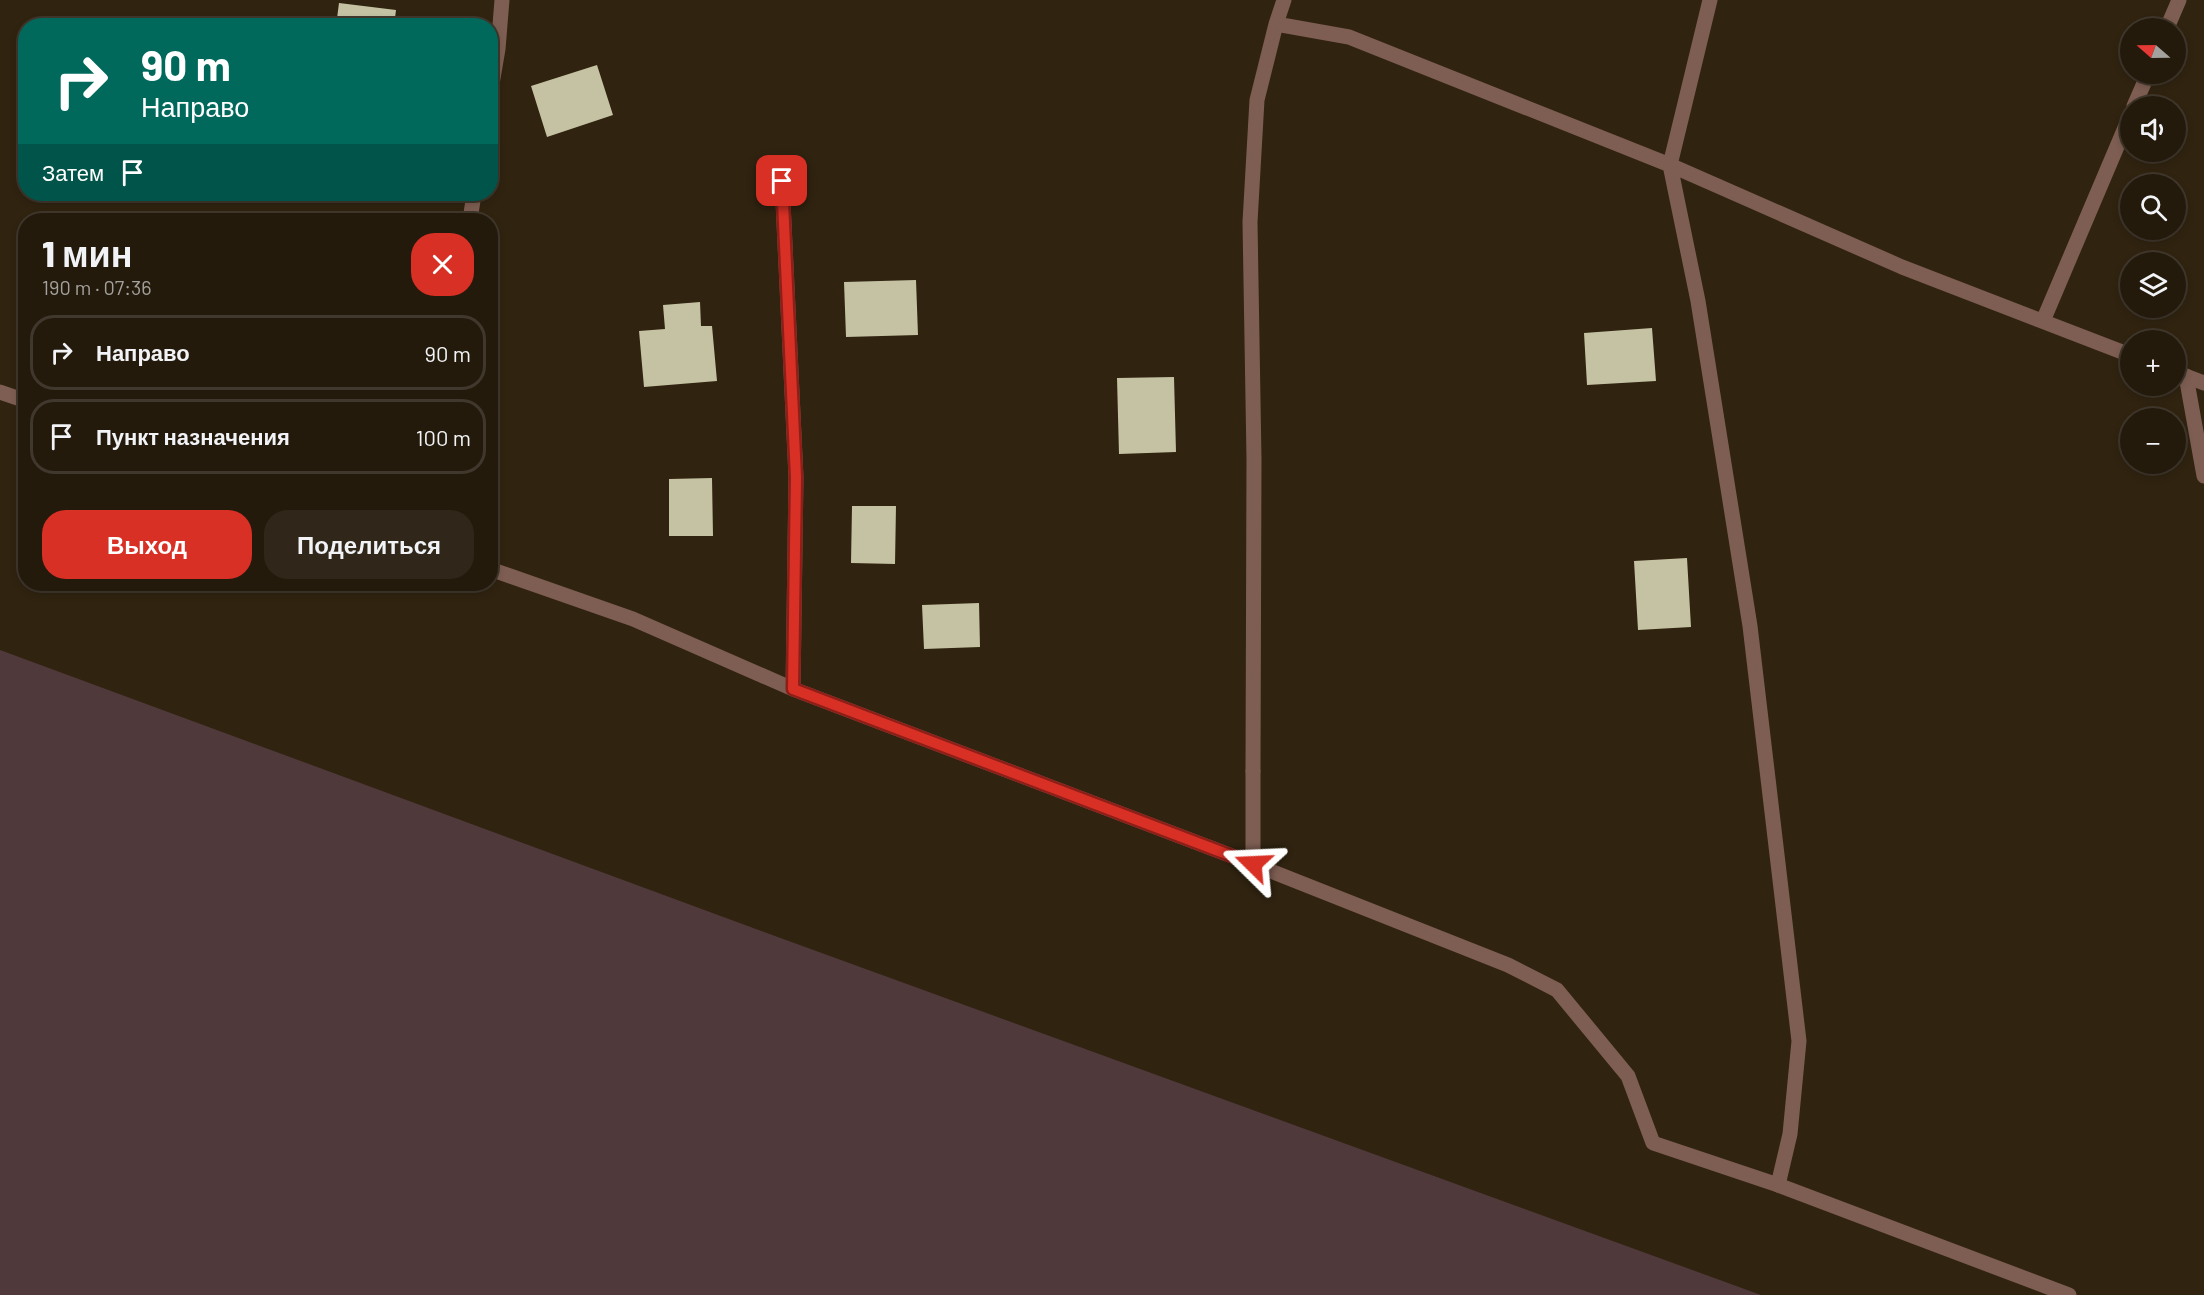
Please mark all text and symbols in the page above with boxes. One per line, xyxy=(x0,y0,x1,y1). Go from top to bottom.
north arrow xyxy=(2120,18,2186,84)
map controls xyxy=(2120,18,2186,474)
text: 90 m xyxy=(141,39,231,89)
icon: right xyxy=(42,42,120,120)
text: Направо xyxy=(141,90,249,122)
button: sound xyxy=(2120,96,2186,162)
pin xyxy=(756,155,807,206)
icon: arrive xyxy=(116,156,149,189)
text: Затем xyxy=(42,159,104,185)
icon: arrive xyxy=(765,164,798,197)
button: search xyxy=(2120,174,2186,240)
text: 1 мин xyxy=(42,231,133,274)
button: close xyxy=(411,233,474,296)
button: layers xyxy=(2120,252,2186,318)
text: 190 m · 07:36 xyxy=(42,275,152,299)
button: + xyxy=(2120,330,2186,396)
icon: right xyxy=(45,336,78,369)
text: Направо xyxy=(96,339,190,365)
text: 90 m xyxy=(425,340,471,366)
button: − xyxy=(2120,408,2186,474)
icon: arrive xyxy=(45,420,78,453)
text: Пункт назначения xyxy=(96,423,290,449)
text: 100 m xyxy=(416,424,471,450)
button: Выход xyxy=(42,510,252,579)
button: Поделиться xyxy=(264,510,474,579)
position arrow xyxy=(1221,832,1285,896)

